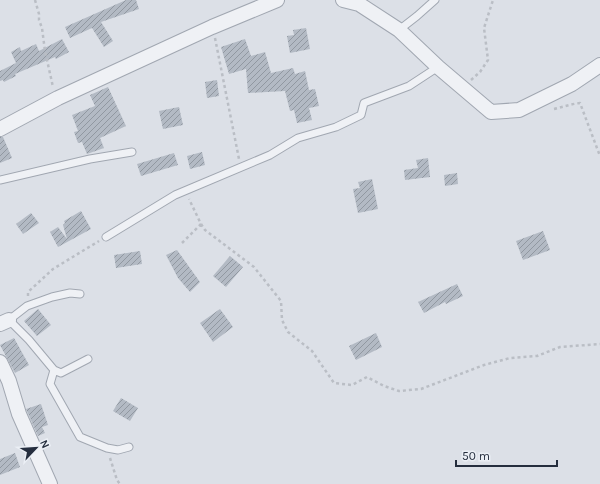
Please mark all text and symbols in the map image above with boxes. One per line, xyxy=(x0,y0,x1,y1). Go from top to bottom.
north arrow xyxy=(16,428,56,468)
text: N xyxy=(37,438,52,450)
scale bar xyxy=(456,442,557,468)
text: 50 m xyxy=(462,449,490,463)

